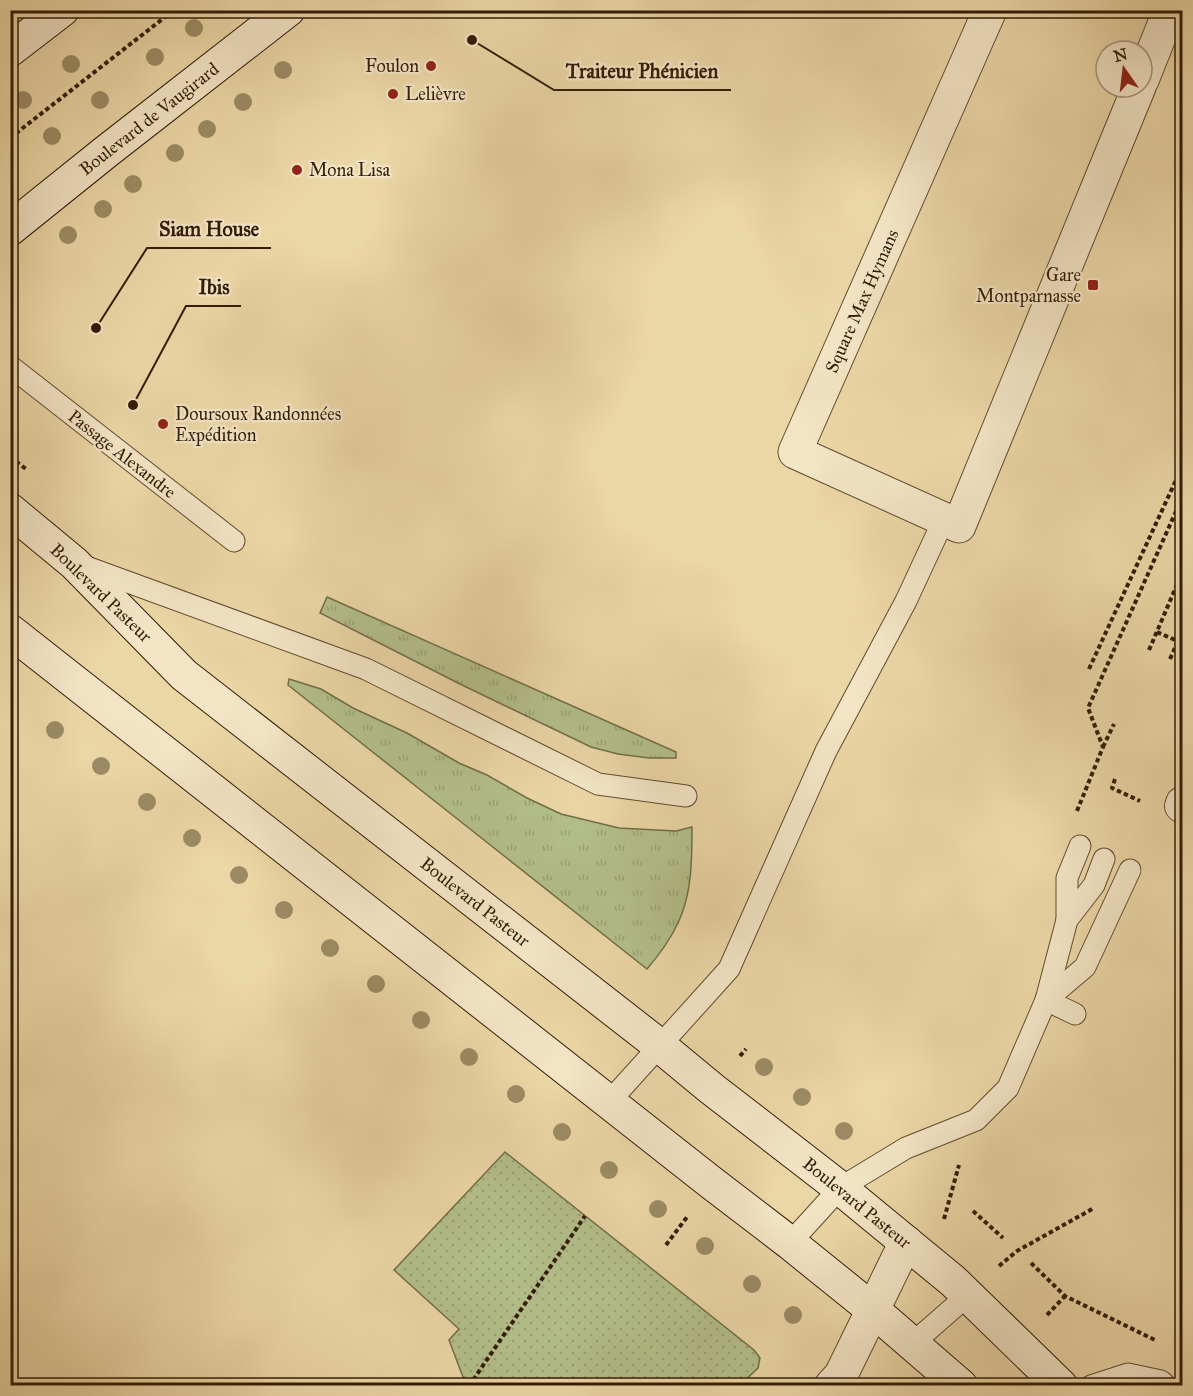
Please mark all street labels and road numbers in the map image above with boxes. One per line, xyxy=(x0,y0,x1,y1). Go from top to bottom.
street label: Boulevard de Vaugirard xyxy=(75,58,224,181)
street label: Square Max Hymans xyxy=(820,226,904,377)
street label: Passage Alexandre xyxy=(63,405,180,504)
street label: Boulevard Pasteur xyxy=(46,539,157,647)
street label: Boulevard Pasteur xyxy=(416,852,534,952)
street label: Boulevard Pasteur xyxy=(798,1153,916,1254)

